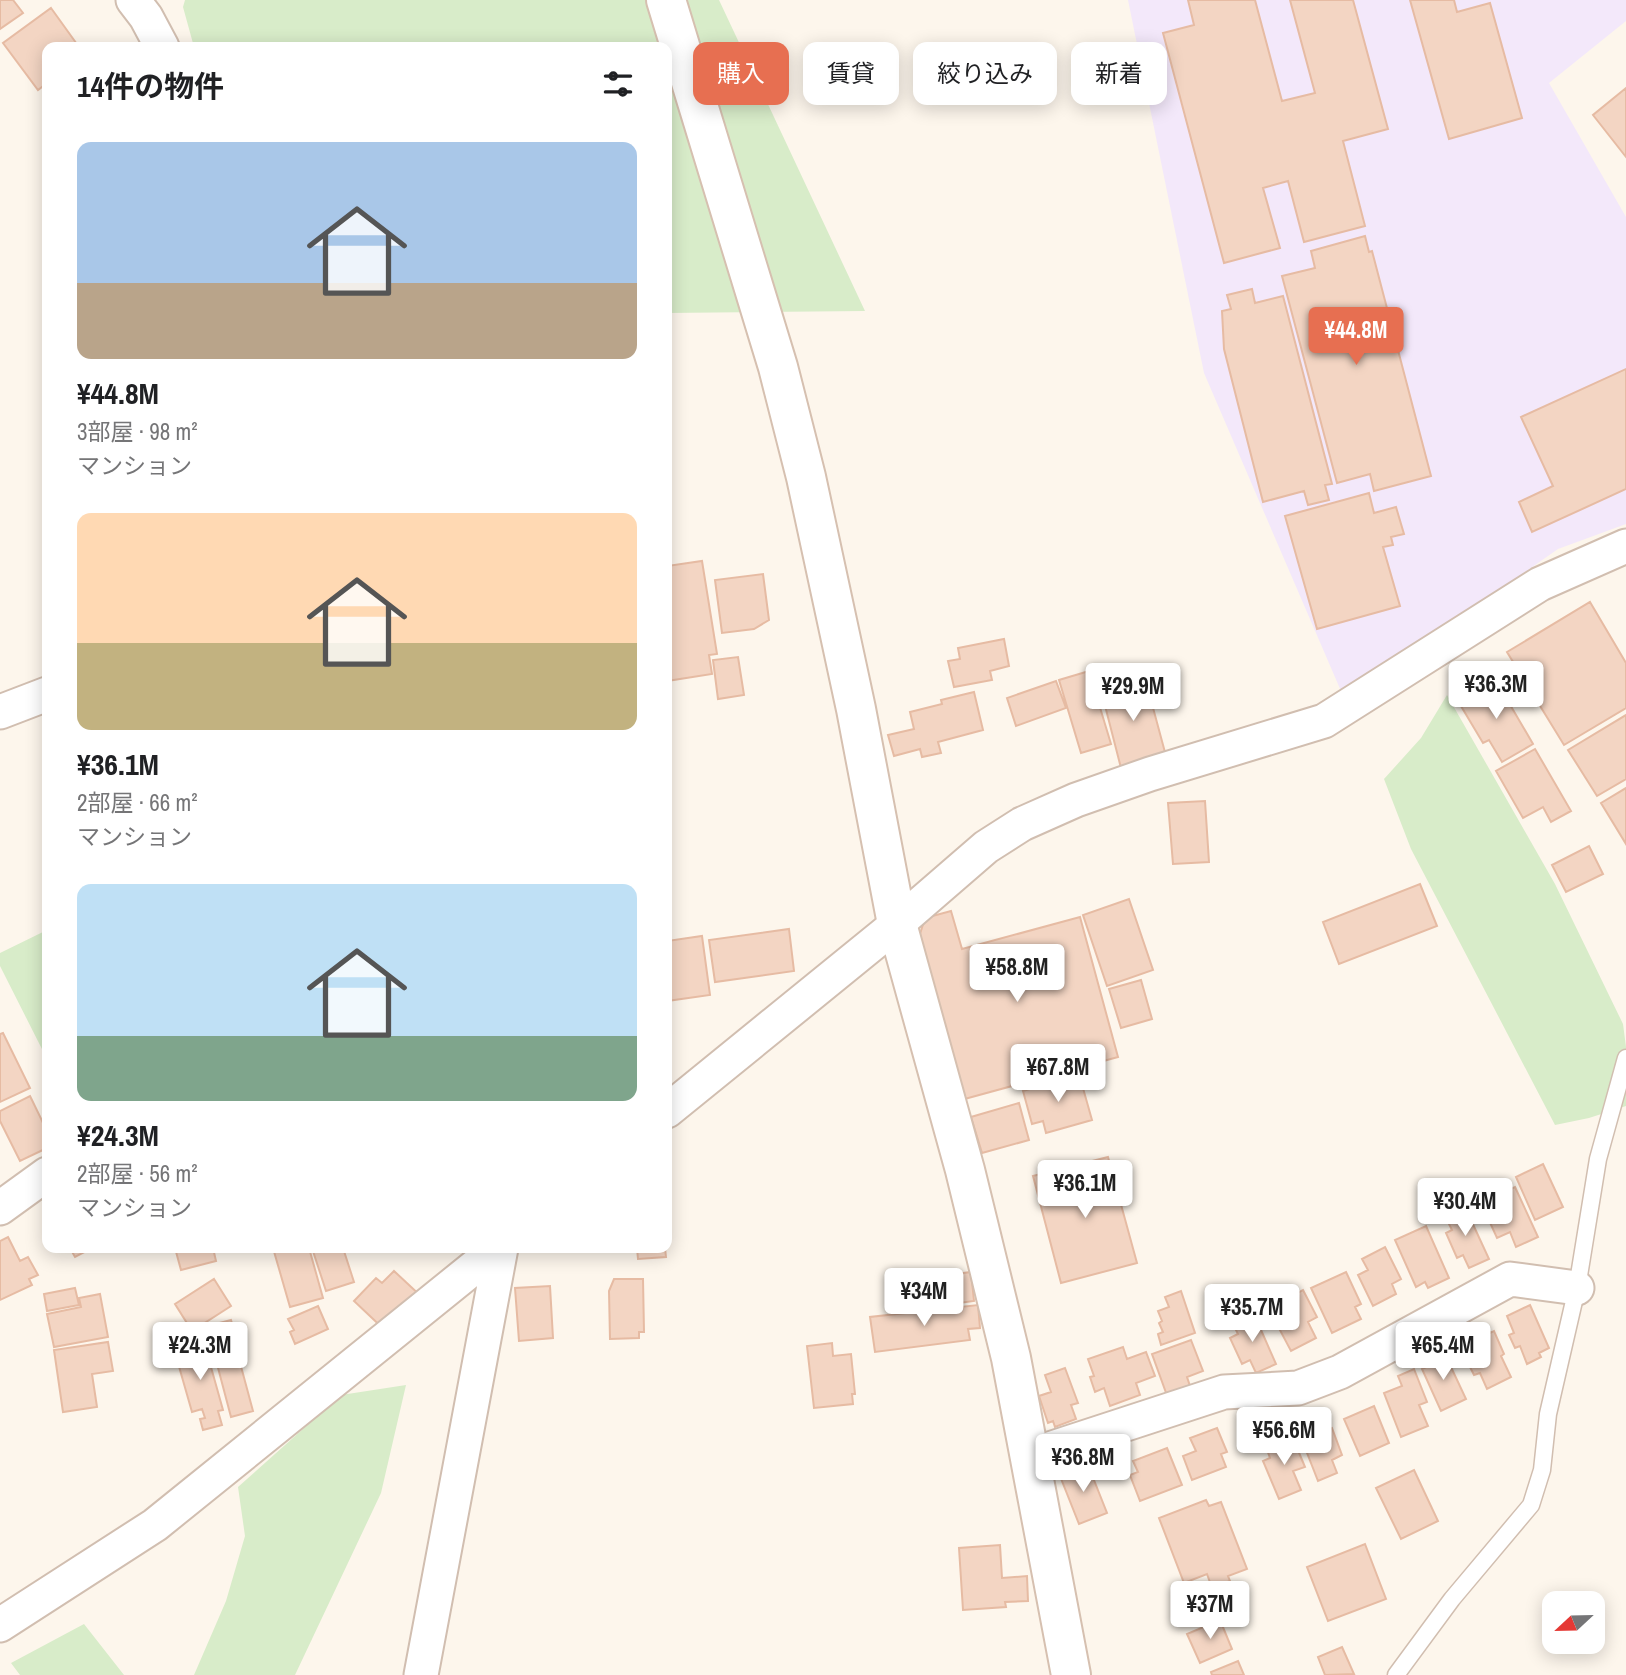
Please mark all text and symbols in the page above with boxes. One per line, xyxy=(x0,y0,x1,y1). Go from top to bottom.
chip: 購入 xyxy=(693,42,789,105)
chip: 賃貸 xyxy=(803,42,899,105)
chip: 絞り込み xyxy=(913,42,1057,105)
chip: 新着 xyxy=(1071,42,1167,105)
icon: filters xyxy=(599,65,637,103)
text: 14件の物件 xyxy=(77,66,224,106)
icon: home xyxy=(294,188,420,314)
pin: ¥44.8M xyxy=(1299,308,1413,367)
text: ¥44.8M xyxy=(1325,314,1387,345)
text: ¥44.8M xyxy=(77,373,159,413)
text: 3部屋 · 98 m² xyxy=(77,416,197,447)
text: マンション xyxy=(77,450,192,481)
icon: home xyxy=(294,559,420,685)
pin: ¥36.3M xyxy=(1439,662,1553,721)
pin: ¥29.9M xyxy=(1076,664,1190,723)
text: ¥36.3M xyxy=(1465,668,1527,699)
text: ¥29.9M xyxy=(1102,670,1164,701)
text: ¥36.1M xyxy=(77,744,159,784)
text: 2部屋 · 66 m² xyxy=(77,787,197,818)
text: マンション xyxy=(77,821,192,852)
icon: home xyxy=(294,930,420,1056)
pin: ¥58.8M xyxy=(960,944,1074,1004)
text: ¥58.8M xyxy=(986,951,1048,982)
pin: ¥67.8M xyxy=(1001,1044,1115,1104)
text: ¥67.8M xyxy=(1027,1051,1089,1082)
text: ¥24.3M xyxy=(77,1115,159,1155)
text: 2部屋 · 56 m² xyxy=(77,1158,197,1189)
pin: ¥36.1M xyxy=(1028,1160,1142,1220)
text: ¥36.1M xyxy=(1054,1167,1116,1198)
pin: ¥30.4M xyxy=(1408,1178,1522,1238)
text: ¥30.4M xyxy=(1434,1185,1496,1216)
text: マンション xyxy=(77,1192,192,1223)
pin: ¥34M xyxy=(883,1268,965,1328)
text: ¥34M xyxy=(900,1275,948,1306)
pin: ¥35.7M xyxy=(1195,1284,1309,1344)
text: ¥35.7M xyxy=(1221,1291,1283,1322)
pin: ¥24.3M xyxy=(143,1322,257,1382)
pin: ¥65.4M xyxy=(1386,1322,1500,1382)
text: ¥24.3M xyxy=(169,1329,231,1360)
text: ¥65.4M xyxy=(1412,1329,1474,1360)
pin: ¥56.6M xyxy=(1227,1408,1341,1467)
text: ¥56.6M xyxy=(1253,1414,1315,1445)
pin: ¥36.8M xyxy=(1026,1434,1140,1494)
text: ¥36.8M xyxy=(1052,1441,1114,1472)
pin: ¥37M xyxy=(1169,1582,1251,1641)
text: ¥37M xyxy=(1186,1588,1234,1619)
north arrow xyxy=(1542,1591,1605,1654)
map controls xyxy=(1542,1591,1605,1654)

